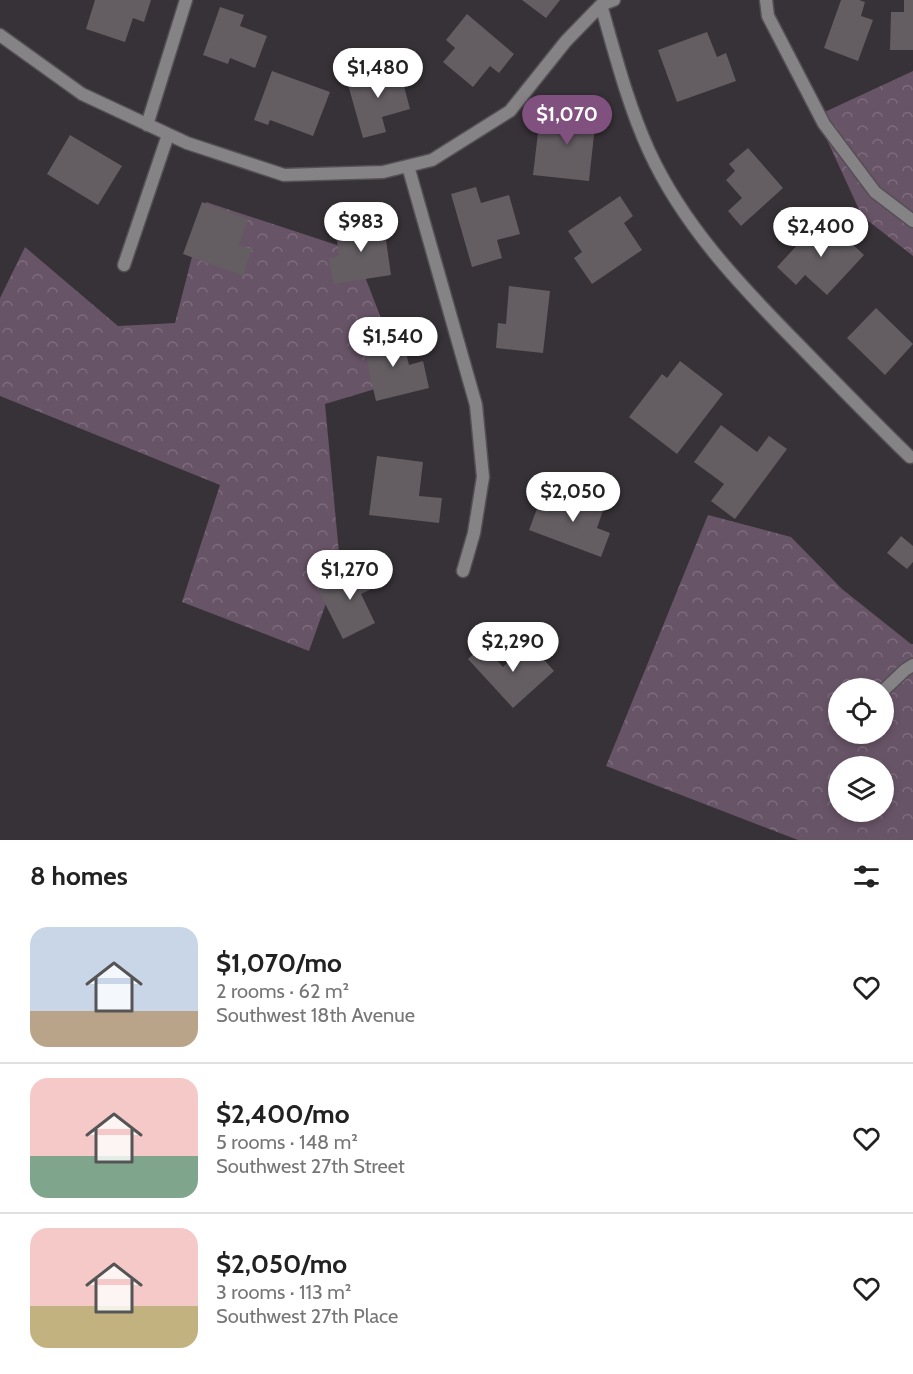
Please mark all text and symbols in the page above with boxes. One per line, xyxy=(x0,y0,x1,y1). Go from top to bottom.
pin: $1,480 xyxy=(329,48,427,99)
text: $1,480 xyxy=(347,55,409,79)
pin: $1,070 xyxy=(518,95,616,146)
text: $1,070 xyxy=(536,102,598,126)
pin: $983 xyxy=(325,202,397,253)
pin: $2,400 xyxy=(772,207,870,258)
text: $983 xyxy=(338,209,384,233)
text: $2,400 xyxy=(787,214,855,238)
pin: $1,540 xyxy=(344,317,442,368)
text: $1,540 xyxy=(363,324,423,348)
pin: $2,050 xyxy=(524,472,622,523)
text: $2,050 xyxy=(540,479,606,503)
pin: $1,270 xyxy=(301,550,399,601)
text: $1,270 xyxy=(321,557,379,581)
pin: $2,290 xyxy=(464,622,562,673)
text: $2,290 xyxy=(482,629,544,653)
map controls xyxy=(828,678,894,822)
button: locate xyxy=(828,678,894,744)
button: layers xyxy=(828,756,894,822)
text: 8 homes xyxy=(30,860,128,892)
icon: filters xyxy=(850,860,883,893)
text: $1,070/mo xyxy=(216,947,342,979)
icon: home xyxy=(78,951,150,1023)
icon: heart xyxy=(850,971,883,1004)
text: 2 rooms · 62 m² xyxy=(216,979,349,1003)
text: Southwest 18th Avenue xyxy=(216,1003,415,1027)
text: $2,400/mo xyxy=(216,1098,349,1130)
icon: home xyxy=(78,1102,150,1174)
icon: heart xyxy=(850,1122,883,1155)
text: 5 rooms · 148 m² xyxy=(216,1130,358,1154)
text: Southwest 27th Street xyxy=(216,1154,405,1178)
text: $2,050/mo xyxy=(216,1248,347,1280)
icon: home xyxy=(78,1252,150,1324)
icon: heart xyxy=(850,1272,883,1305)
text: 3 rooms · 113 m² xyxy=(216,1280,352,1304)
text: Southwest 27th Place xyxy=(216,1304,398,1328)

